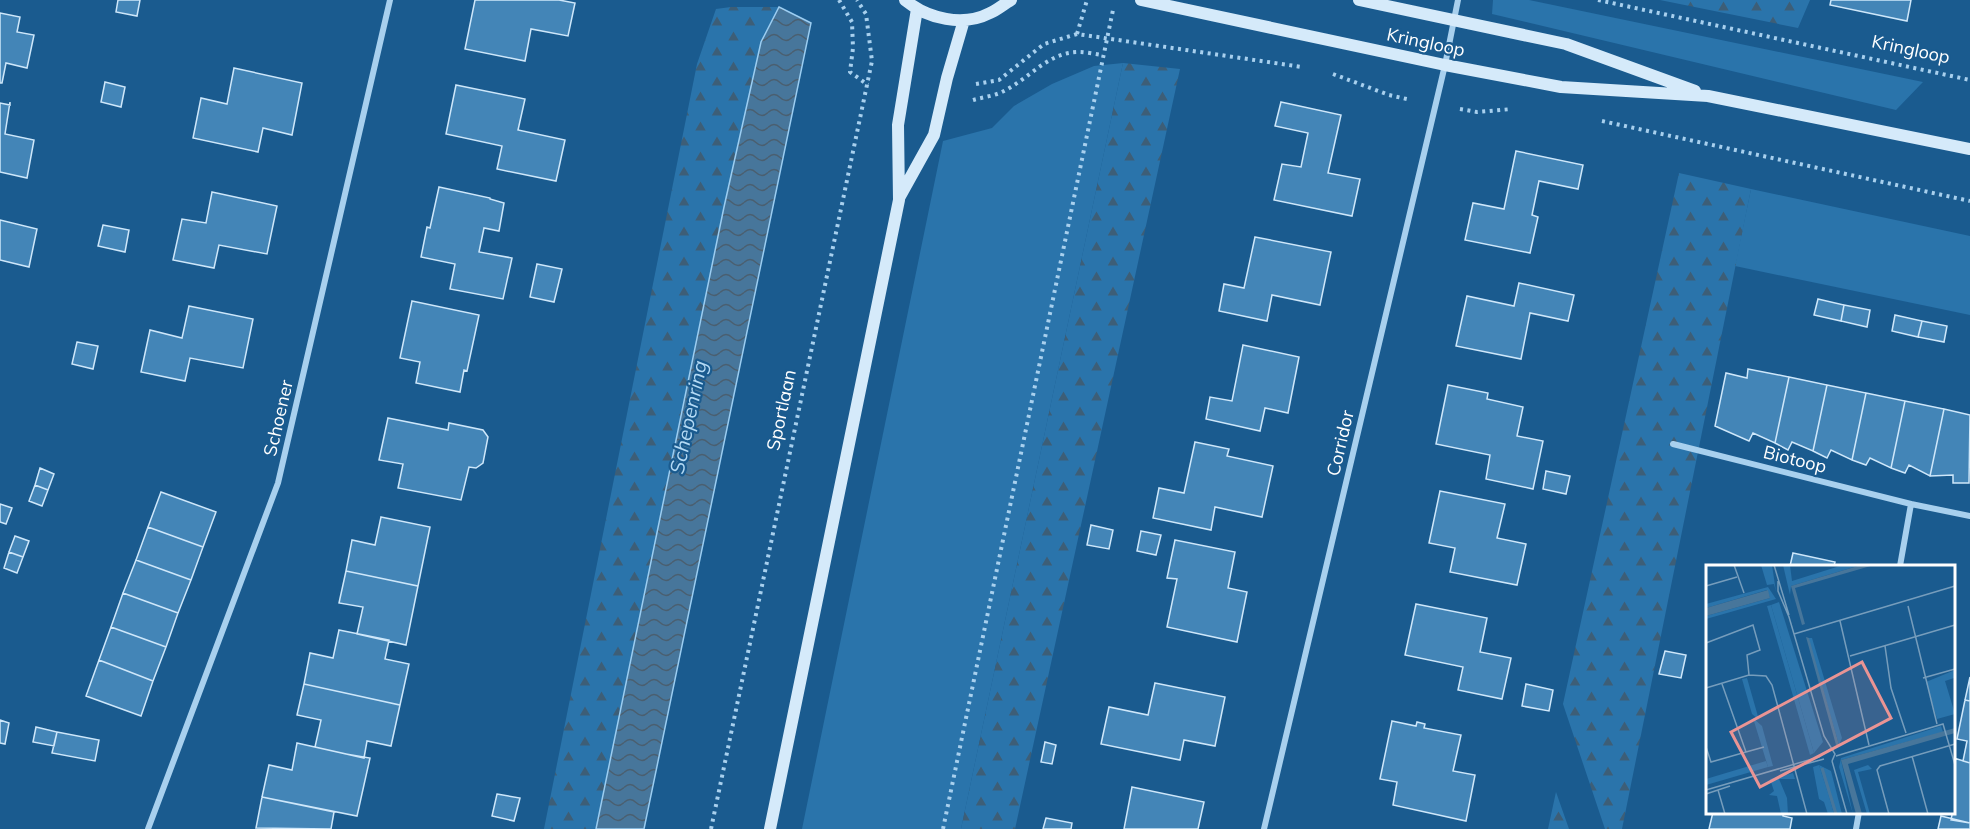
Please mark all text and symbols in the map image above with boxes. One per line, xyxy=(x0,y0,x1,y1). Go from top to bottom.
street label: Kringloop xyxy=(1385,23,1467,61)
street label: Kringloop xyxy=(1870,30,1952,68)
water label: Schepenring xyxy=(664,358,712,476)
street label: Sportlaan xyxy=(761,367,801,453)
street label: Schoener xyxy=(258,377,298,458)
street label: Corridor xyxy=(1321,407,1359,478)
street label: Biotoop xyxy=(1761,440,1829,478)
inset map xyxy=(1706,565,1955,814)

